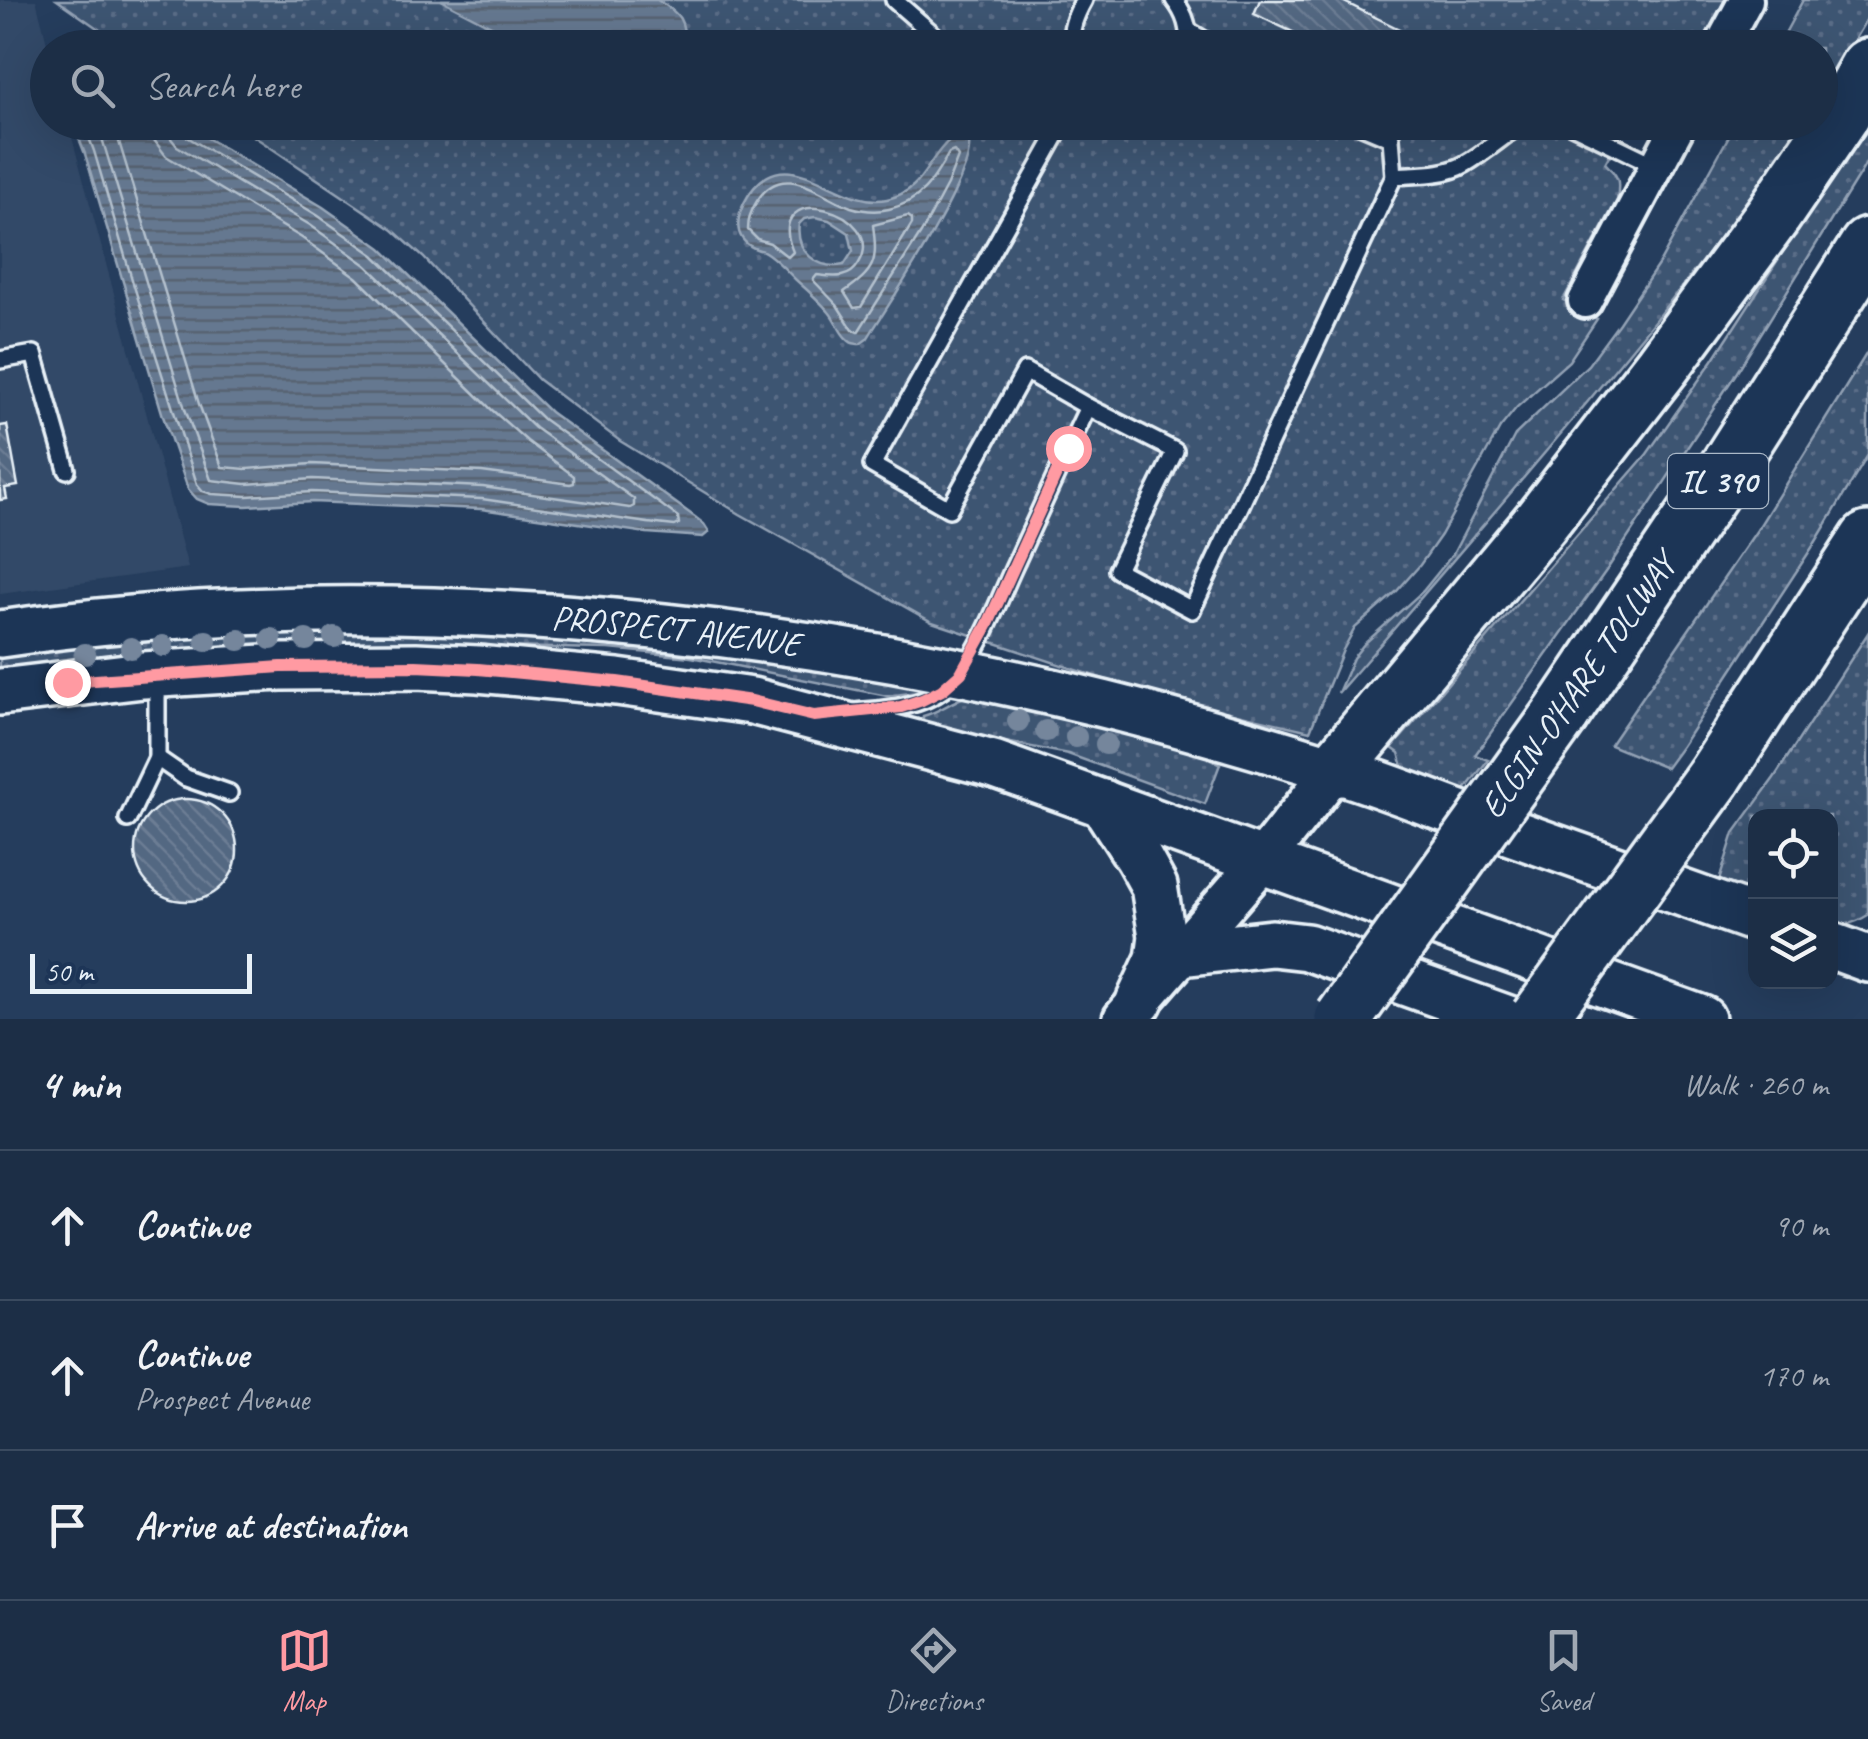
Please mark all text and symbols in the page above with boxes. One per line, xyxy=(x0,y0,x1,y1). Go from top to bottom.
search box xyxy=(30,30,1838,140)
icon: search xyxy=(65,58,120,113)
text: Search here xyxy=(145,62,300,109)
route start xyxy=(1046,426,1092,472)
road number: IL 390 xyxy=(1668,454,1768,508)
street label: ELGIN-O'HARE TOLLWAY xyxy=(1470,540,1690,827)
street label: PROSPECT AVENUE xyxy=(550,595,808,667)
route end xyxy=(45,660,91,706)
map controls xyxy=(1748,809,1838,989)
button: locate xyxy=(1748,809,1838,899)
button: layers xyxy=(1748,899,1838,989)
scale bar xyxy=(30,949,252,994)
text: 50 m xyxy=(45,954,93,989)
text: 4 min xyxy=(40,1058,120,1111)
text: Walk · 260 m xyxy=(1684,1064,1828,1105)
icon: ahead xyxy=(40,1198,95,1253)
text: Continue xyxy=(135,1202,249,1249)
text: 90 m xyxy=(1774,1205,1828,1246)
text: Continue xyxy=(135,1331,249,1378)
icon: ahead xyxy=(40,1348,95,1403)
text: 170 m xyxy=(1759,1355,1828,1396)
text: Prospect Avenue xyxy=(135,1378,309,1419)
icon: arrive xyxy=(40,1498,95,1553)
text: Arrive at destination xyxy=(135,1502,407,1549)
tab: Map xyxy=(277,1623,332,1718)
tab: Directions xyxy=(885,1623,983,1718)
tab: Saved xyxy=(1536,1623,1591,1718)

